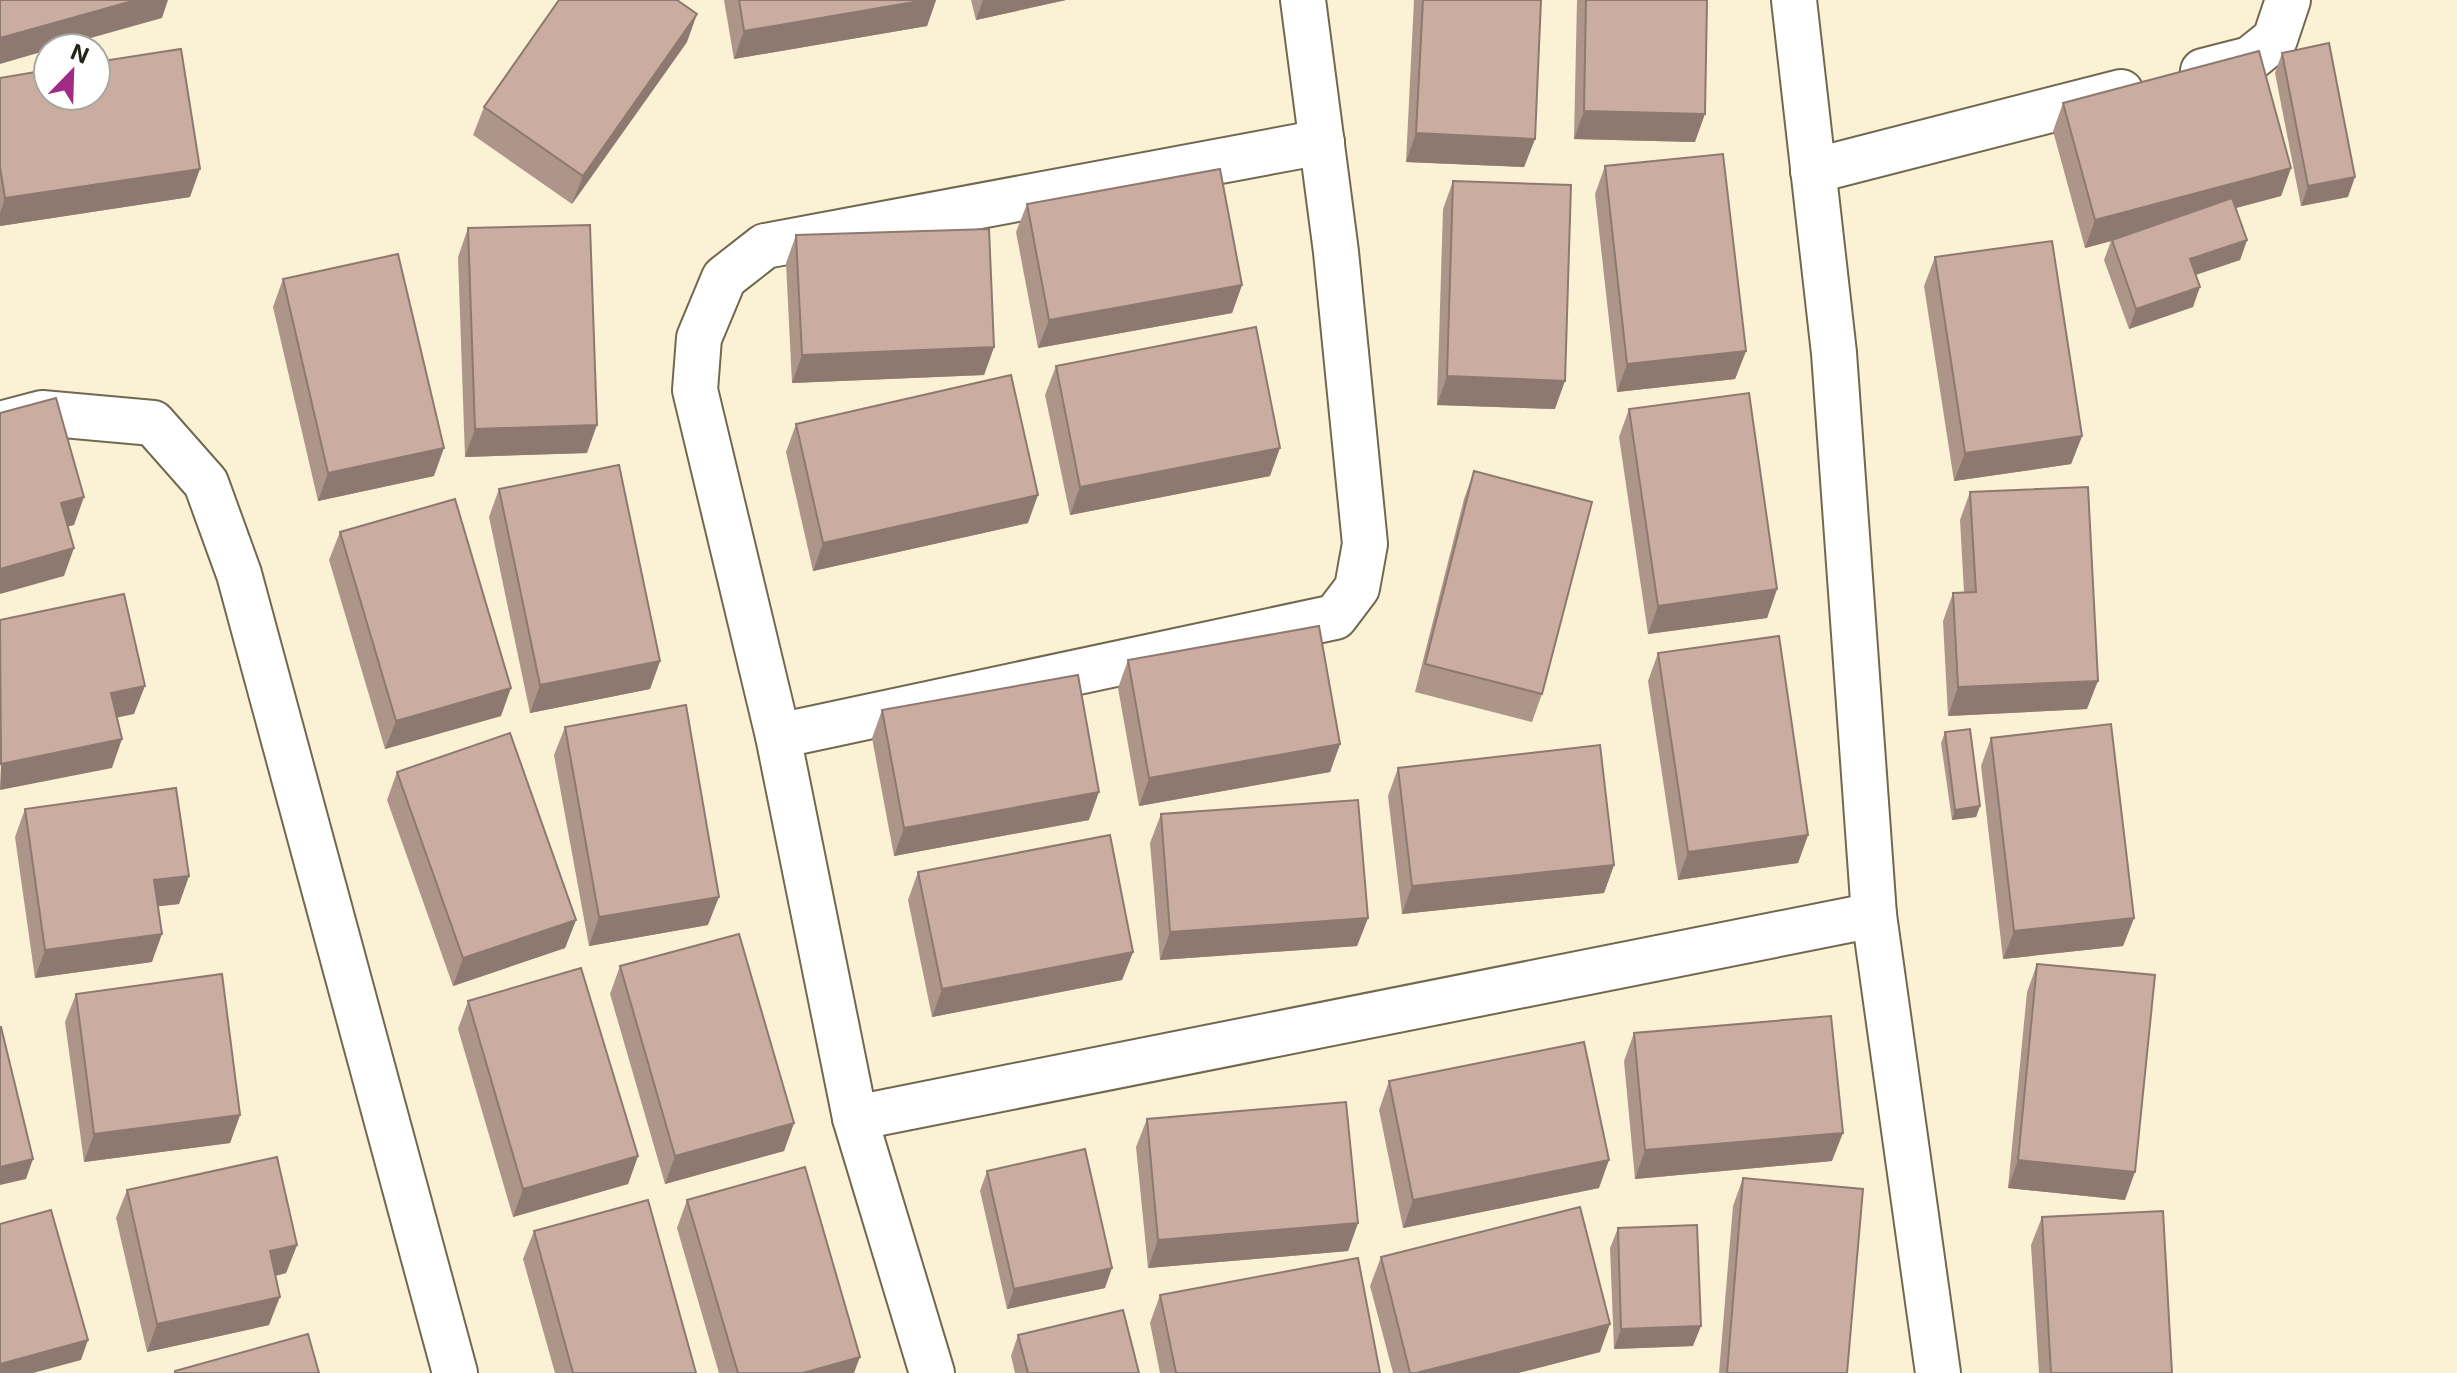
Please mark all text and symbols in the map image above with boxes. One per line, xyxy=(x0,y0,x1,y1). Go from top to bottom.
north arrow xyxy=(32,32,112,112)
text: N xyxy=(67,38,93,69)

